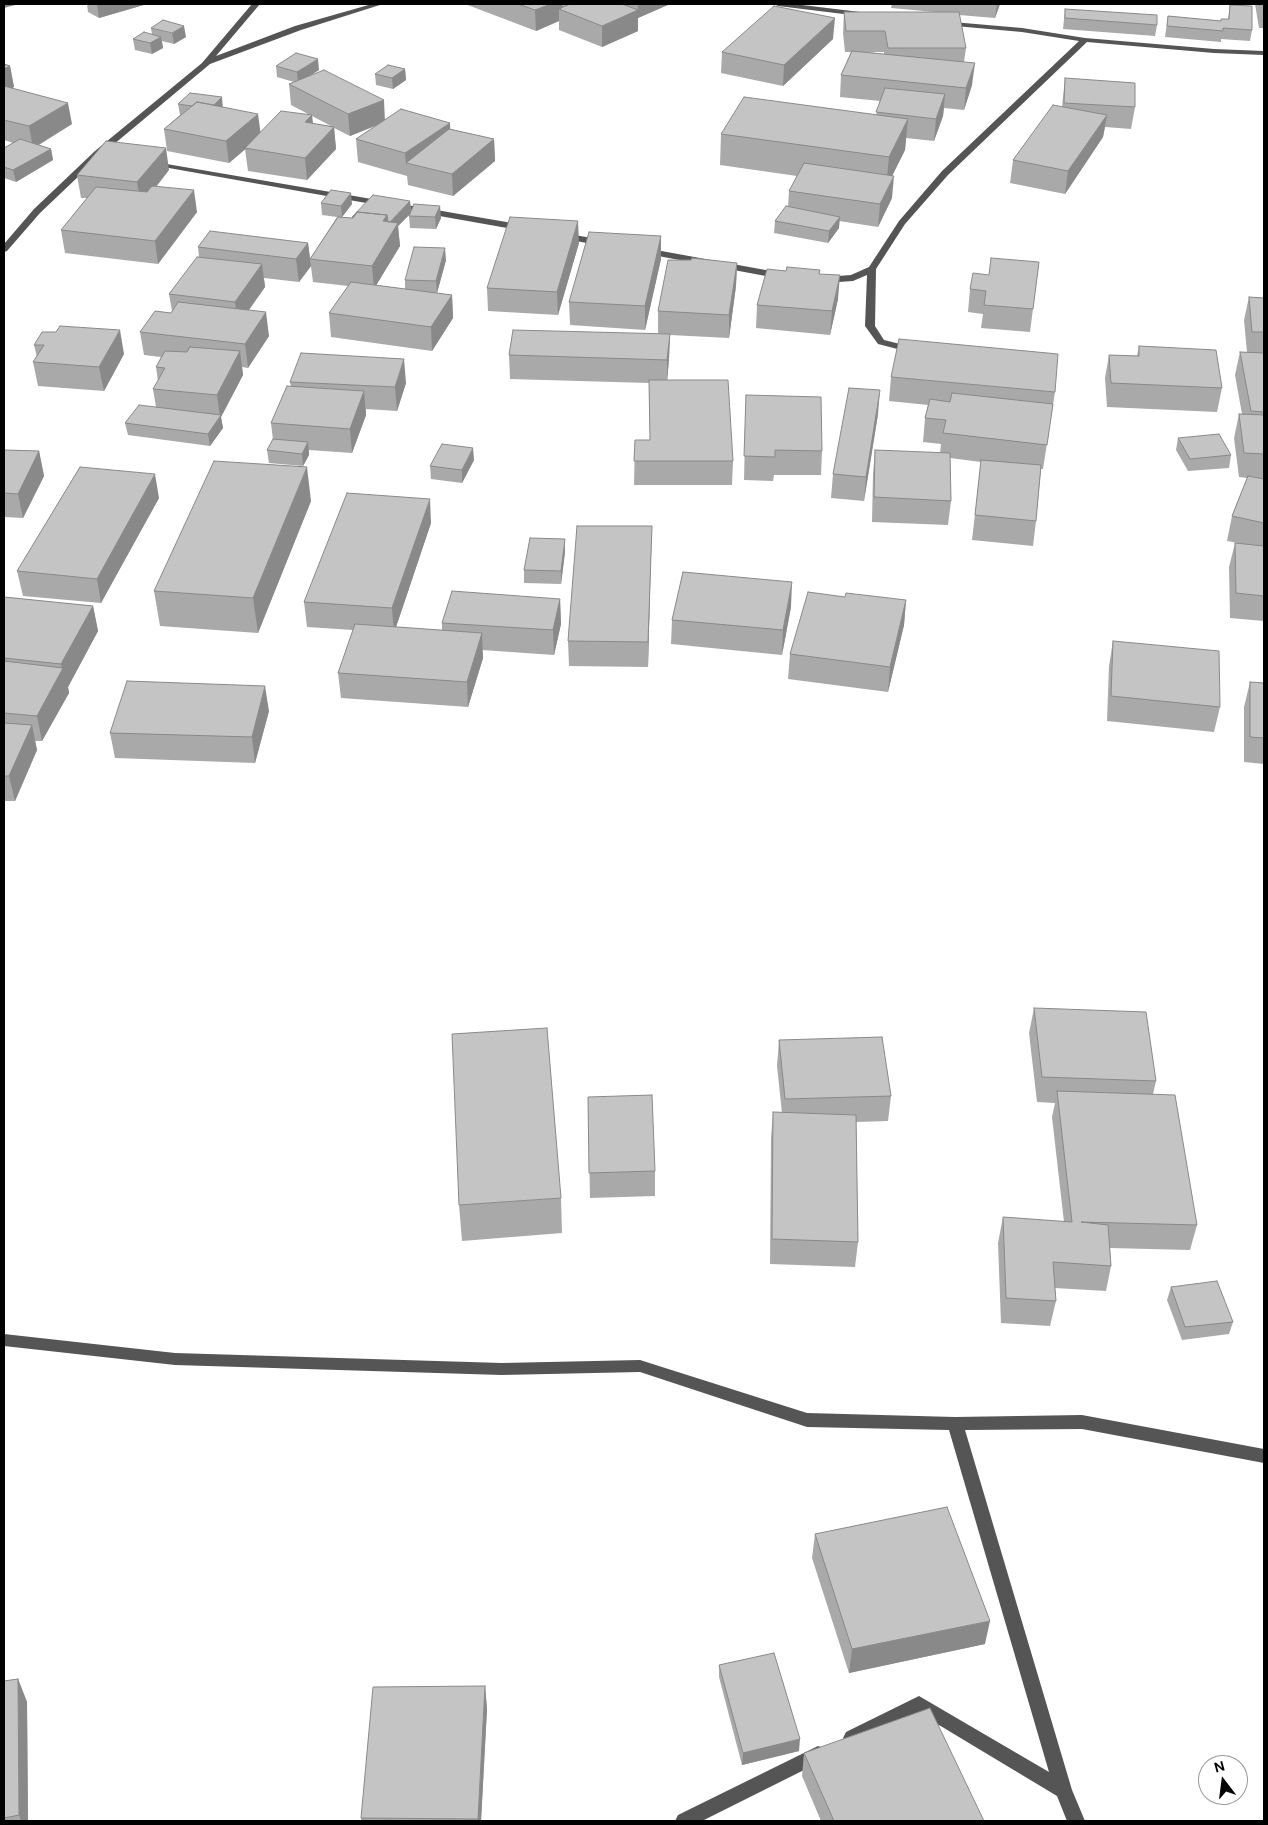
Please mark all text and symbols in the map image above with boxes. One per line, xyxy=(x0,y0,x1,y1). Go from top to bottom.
north arrow xyxy=(1198,1755,1248,1805)
text: N xyxy=(1212,1756,1227,1776)

